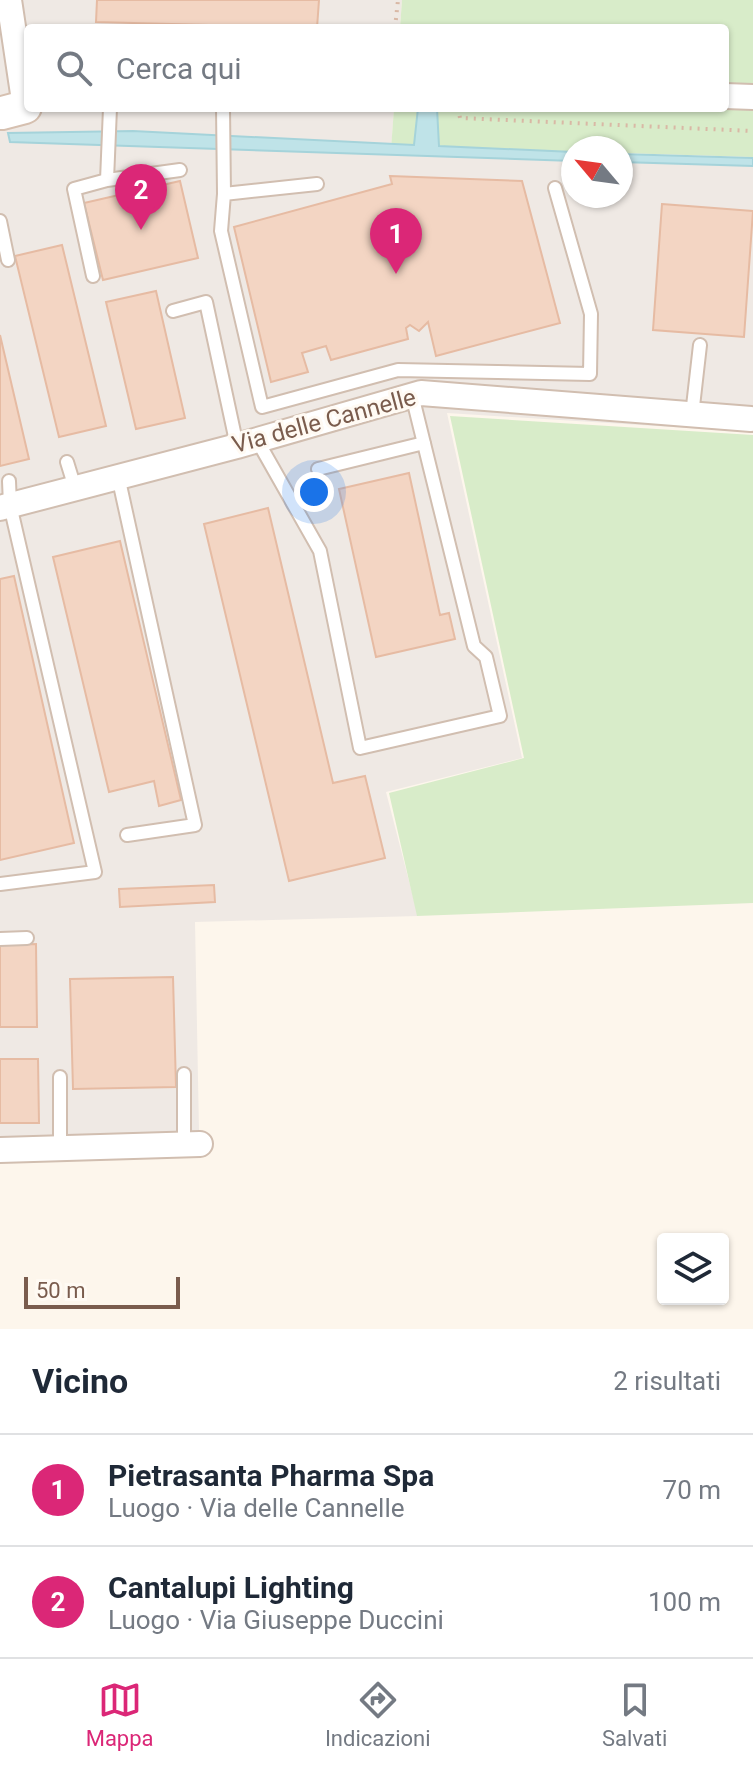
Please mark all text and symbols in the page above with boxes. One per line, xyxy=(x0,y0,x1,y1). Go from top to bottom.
search box xyxy=(24,24,729,112)
icon: search xyxy=(52,46,96,90)
text: Cerca qui xyxy=(116,51,242,86)
north arrow xyxy=(561,136,633,208)
pin: 2 xyxy=(115,164,167,230)
pin: 1 xyxy=(370,208,422,274)
street label: Via delle Cannelle xyxy=(229,383,419,459)
your location xyxy=(294,472,334,512)
map controls xyxy=(657,1233,729,1305)
button: layers xyxy=(657,1233,729,1305)
scale bar xyxy=(24,1273,180,1309)
text: 50 m xyxy=(36,1278,85,1303)
text: Vicino xyxy=(32,1361,128,1401)
text: 2 risultati xyxy=(613,1366,721,1396)
text: Pietrasanta Pharma Spa xyxy=(108,1458,434,1493)
text: 1 xyxy=(51,1475,65,1505)
text: 70 m xyxy=(663,1475,721,1505)
text: Luogo · Via delle Cannelle xyxy=(108,1493,405,1523)
text: Cantalupi Lighting xyxy=(108,1570,354,1605)
text: 2 xyxy=(51,1587,65,1617)
text: 100 m xyxy=(648,1587,721,1617)
text: Luogo · Via Giuseppe Duccini xyxy=(108,1605,444,1635)
tab: Mappa xyxy=(86,1678,154,1751)
tab: Indicazioni xyxy=(325,1678,431,1751)
tab: Salvati xyxy=(602,1678,667,1751)

